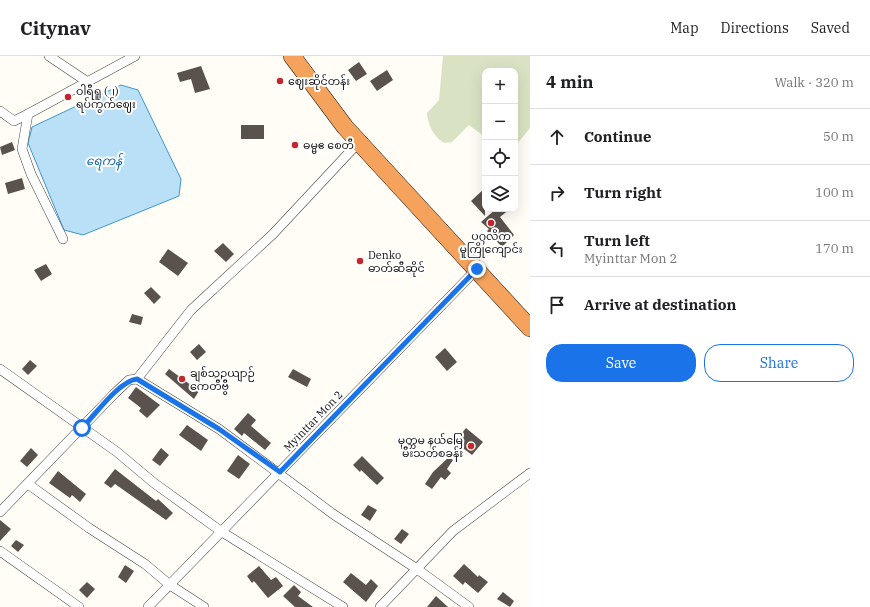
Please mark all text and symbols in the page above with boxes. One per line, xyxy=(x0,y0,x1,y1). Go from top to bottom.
text: Citynav xyxy=(20,16,91,40)
text: Map xyxy=(670,19,699,37)
text: Directions xyxy=(721,19,789,37)
text: Saved xyxy=(811,19,850,37)
map controls xyxy=(482,68,518,212)
button: + xyxy=(482,68,518,104)
text: 4 min xyxy=(546,71,594,93)
place label: ဈေးဆိုင်တန်း xyxy=(288,74,350,90)
text: Walk · 320 m xyxy=(775,74,854,91)
marker: ဈေးဆိုင်တန်း xyxy=(275,76,285,86)
place label: ဝါရီရူ (၂) ရပ်ကွက်ဈေး xyxy=(76,84,136,113)
marker: ဝါရီရူ (၂) ရပ်ကွက်ဈေး xyxy=(63,92,73,102)
button: − xyxy=(482,104,518,140)
icon: ahead xyxy=(546,126,568,148)
text: Continue xyxy=(584,127,651,146)
text: 50 m xyxy=(823,128,854,145)
place label: ဓမ္မဧ စေတီ xyxy=(303,138,354,154)
marker: ဓမ္မဧ စေတီ xyxy=(290,140,300,150)
button: locate xyxy=(482,140,518,176)
water label: ရေကန် xyxy=(86,152,124,171)
button: layers xyxy=(482,176,518,212)
icon: right xyxy=(546,182,568,204)
text: Turn right xyxy=(584,183,662,202)
text: 100 m xyxy=(815,184,854,201)
marker: ပုဂ္ဂလိက မူကြိုကျောင်း xyxy=(486,218,496,228)
place label: ပုဂ္ဂလိက မူကြိုကျောင်း xyxy=(459,229,523,258)
text: Turn left xyxy=(584,231,650,250)
icon: left xyxy=(546,238,568,260)
text: 170 m xyxy=(815,240,854,257)
place label: Denko ဓာတ်ဆီဆိုင် xyxy=(368,248,425,277)
text: Myinttar Mon 2 xyxy=(584,250,677,267)
marker: Denko ဓာတ်ဆီဆိုင် xyxy=(355,256,365,266)
route end xyxy=(468,260,486,278)
icon: arrive xyxy=(546,294,568,316)
text: Arrive at destination xyxy=(584,295,736,314)
button: Save xyxy=(546,344,696,382)
button: Share xyxy=(704,344,854,382)
place label: ချစ်သူဥယျာဉ် ကေတီဗွီ xyxy=(190,366,255,395)
marker: ချစ်သူဥယျာဉ် ကေတီဗွီ xyxy=(177,374,187,384)
street label: Myinttar Mon 2 xyxy=(281,388,345,454)
route start xyxy=(73,419,91,437)
place label: မုတ္တမ နယ်မြေ မီးသတ်စခန်း xyxy=(398,433,463,462)
marker: မုတ္တမ နယ်မြေ မီးသတ်စခန်း xyxy=(466,441,476,451)

